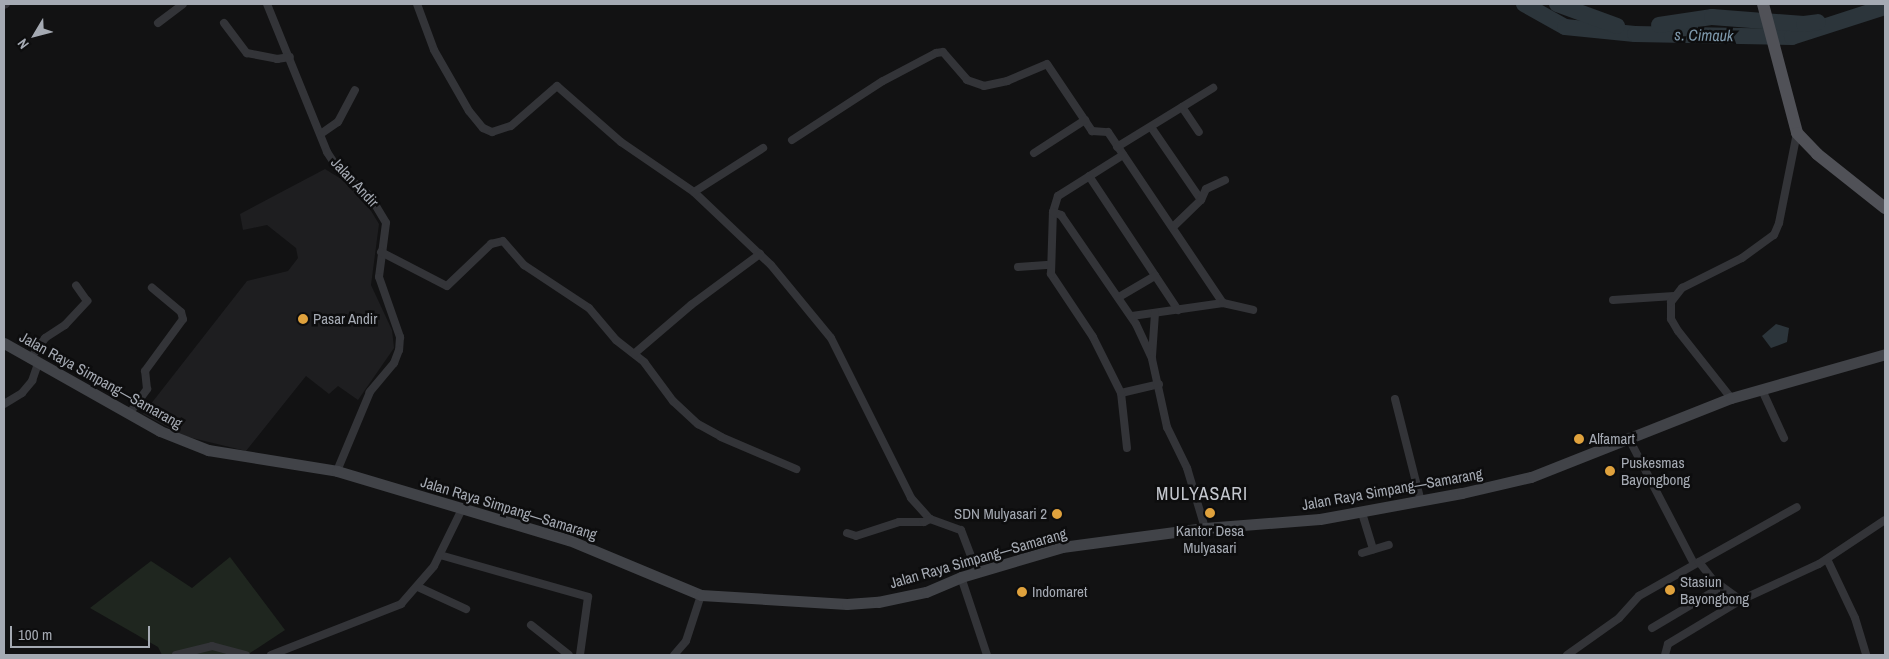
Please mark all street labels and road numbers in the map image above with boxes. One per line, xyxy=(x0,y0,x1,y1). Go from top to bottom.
street label: Jalan Andir xyxy=(327,153,383,211)
street label: Jalan Raya Simpang—Samarang xyxy=(17,328,185,432)
street label: Jalan Raya Simpang—Samarang xyxy=(1300,464,1484,514)
street label: Jalan Raya Simpang—Samarang xyxy=(419,473,599,543)
street label: Jalan Raya Simpang—Samarang xyxy=(887,524,1069,592)

